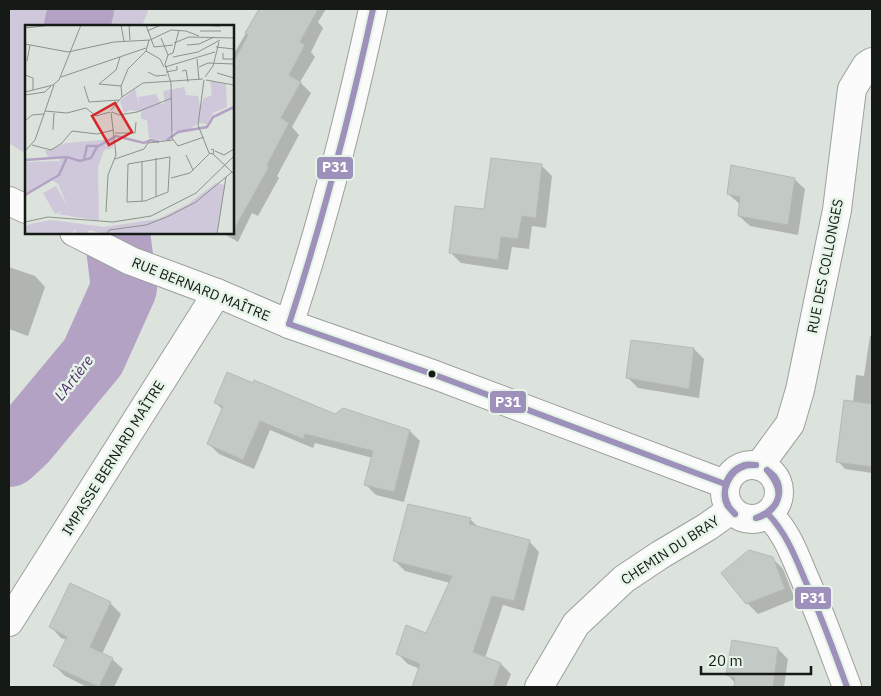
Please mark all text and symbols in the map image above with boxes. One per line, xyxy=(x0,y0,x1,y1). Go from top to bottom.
inset map xyxy=(25,25,234,234)
line badge: P31 xyxy=(316,156,354,180)
text: P31 xyxy=(322,158,349,176)
street label: RUE DES COLLONGES xyxy=(803,197,847,335)
street label: RUE BERNARD MAÎTRE xyxy=(129,253,273,325)
water label: L'Artière xyxy=(50,351,97,404)
unlabelled marker xyxy=(427,369,437,379)
street label: IMPASSE BERNARD MAÎTRE xyxy=(58,377,168,539)
line badge: P31 xyxy=(489,390,527,414)
text: P31 xyxy=(495,393,522,411)
street label: CHEMIN DU BRAY xyxy=(617,511,723,589)
line badge: P31 xyxy=(794,586,832,610)
text: P31 xyxy=(800,589,827,607)
scale bar xyxy=(701,644,811,676)
text: 20 m xyxy=(708,651,743,670)

